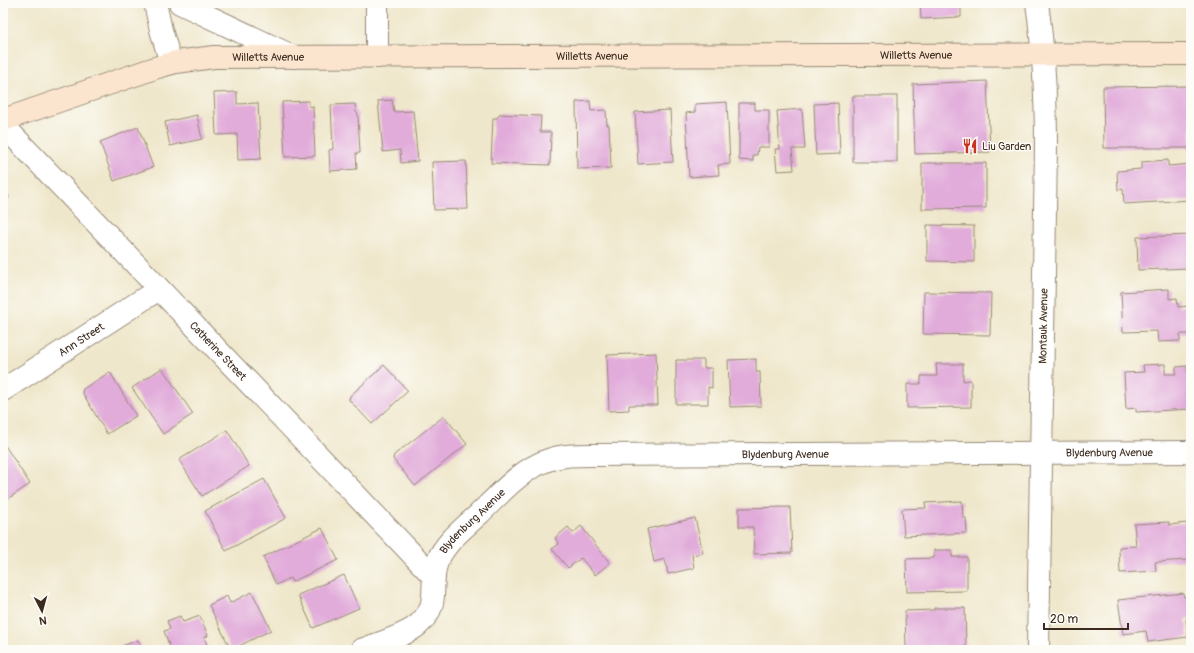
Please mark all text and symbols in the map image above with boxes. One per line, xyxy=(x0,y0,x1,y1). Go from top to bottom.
street label: Willetts Avenue xyxy=(880,49,953,62)
street label: Willetts Avenue xyxy=(556,50,629,63)
street label: Willetts Avenue xyxy=(232,51,305,64)
restaurant icon: Liu Garden xyxy=(961,137,979,155)
place label: Liu Garden xyxy=(982,140,1031,153)
street label: Montauk Avenue xyxy=(1036,288,1051,364)
street label: Catherine Street xyxy=(187,319,249,384)
street label: Ann Street xyxy=(56,320,107,359)
street label: Blydenburg Avenue xyxy=(1066,446,1154,460)
street label: Blydenburg Avenue xyxy=(742,448,830,461)
street label: Blydenburg Avenue xyxy=(437,486,508,556)
north arrow xyxy=(22,591,62,631)
scale bar xyxy=(1044,605,1128,631)
text: 20 m xyxy=(1050,612,1079,627)
text: N xyxy=(38,614,47,627)

